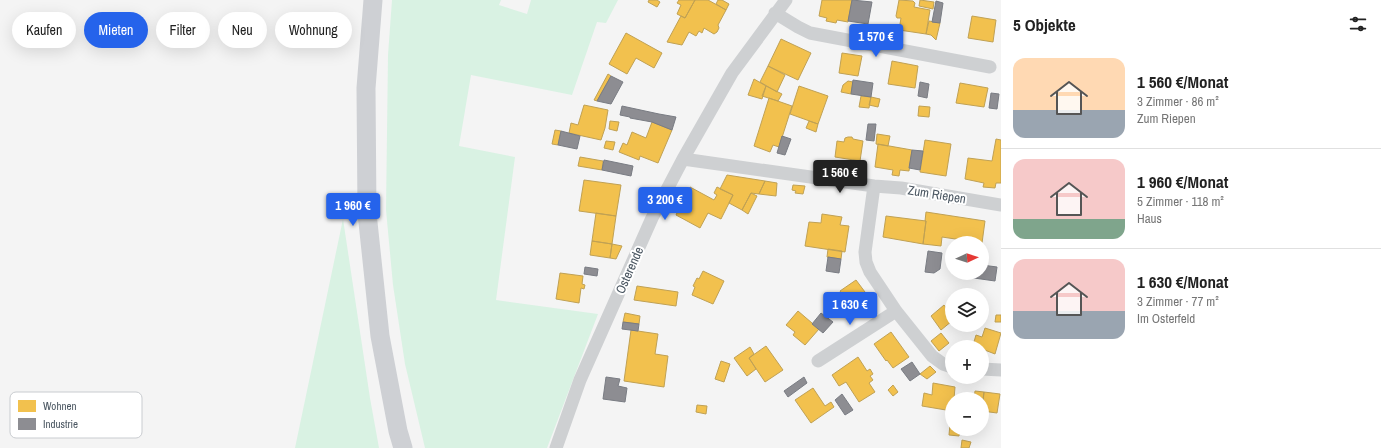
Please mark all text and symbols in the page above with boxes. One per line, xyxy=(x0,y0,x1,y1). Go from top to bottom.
chip: Kaufen xyxy=(12,12,76,48)
chip: Mieten xyxy=(84,12,148,48)
chip: Filter xyxy=(156,12,210,48)
chip: Neu xyxy=(218,12,267,48)
chip: Wohnung xyxy=(275,12,352,48)
text: 5 Objekte xyxy=(1013,13,1076,36)
icon: filters xyxy=(1347,13,1369,35)
pin: 1 570 € xyxy=(839,24,913,58)
text: 1 570 € xyxy=(858,28,894,45)
text: 1 560 €/Monat xyxy=(1137,70,1228,93)
icon: home xyxy=(1045,74,1093,122)
text: 3 Zimmer · 86 m² xyxy=(1137,93,1219,110)
text: Zum Riepen xyxy=(1137,110,1196,127)
pin: 1 560 € xyxy=(803,160,877,194)
text: 1 560 € xyxy=(822,164,858,181)
text: 1 960 €/Monat xyxy=(1137,170,1228,193)
icon: home xyxy=(1045,175,1093,223)
street label: Zum Riepen xyxy=(907,182,967,207)
pin: 3 200 € xyxy=(628,187,702,221)
text: 3 200 € xyxy=(647,191,683,208)
pin: 1 960 € xyxy=(316,193,390,227)
text: 5 Zimmer · 118 m² xyxy=(1137,193,1224,210)
text: 1 960 € xyxy=(335,197,371,214)
text: Haus xyxy=(1137,210,1162,227)
north arrow xyxy=(945,236,989,280)
map controls xyxy=(945,236,989,436)
street label: Osterende xyxy=(612,244,647,296)
text: 1 630 €/Monat xyxy=(1137,270,1228,293)
icon: home xyxy=(1045,275,1093,323)
button: layers xyxy=(945,288,989,332)
pin: 1 630 € xyxy=(813,292,887,326)
text: 3 Zimmer · 77 m² xyxy=(1137,293,1219,310)
text: 1 630 € xyxy=(832,296,868,313)
text: Im Osterfeld xyxy=(1137,310,1195,327)
button: + xyxy=(945,340,989,384)
legend xyxy=(10,392,142,438)
button: − xyxy=(945,392,989,436)
text: Wohnen xyxy=(43,399,76,413)
text: Industrie xyxy=(43,417,78,431)

